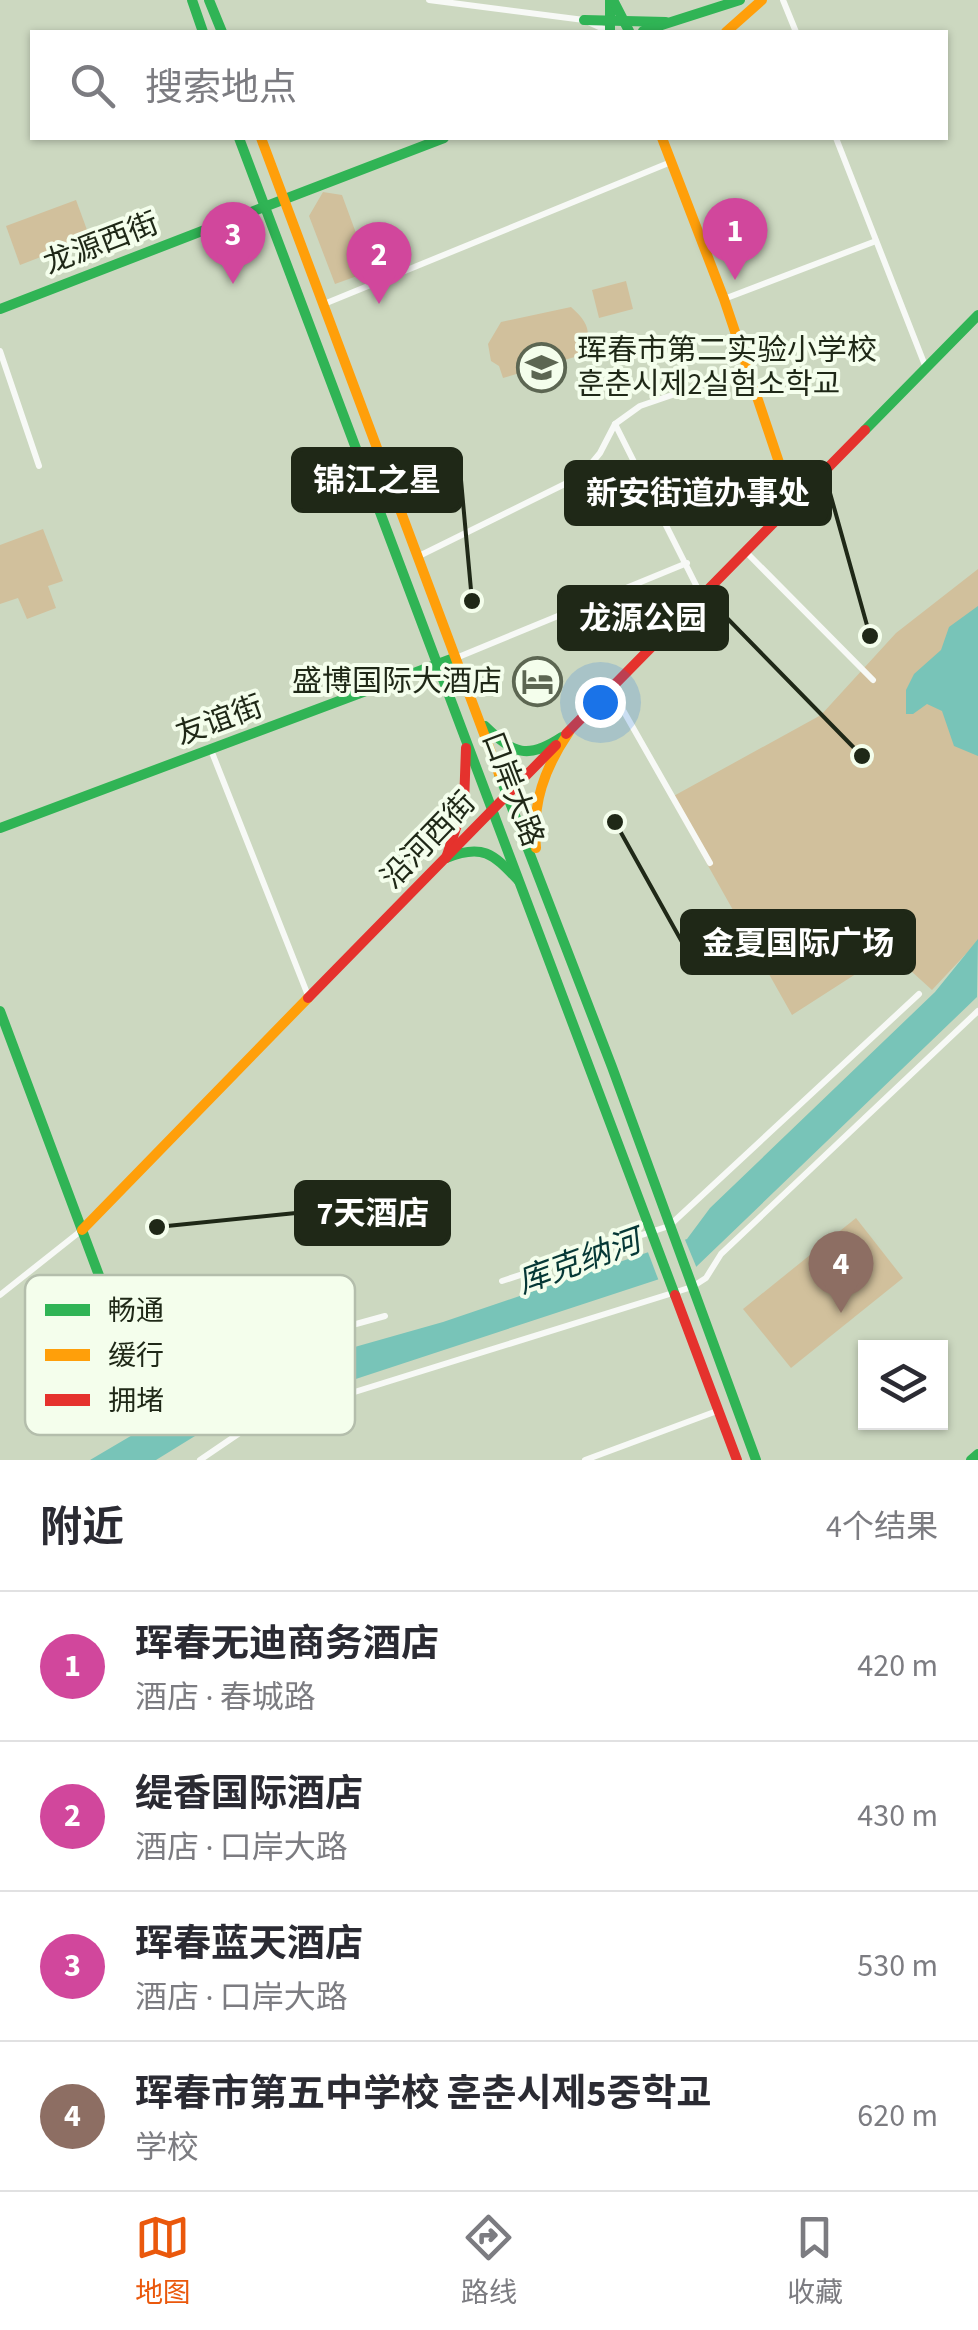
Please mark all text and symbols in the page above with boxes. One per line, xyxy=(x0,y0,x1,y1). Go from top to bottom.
search box xyxy=(30,30,948,140)
icon: search xyxy=(65,58,120,113)
text: 搜索地点 xyxy=(145,61,297,115)
pin: 1 xyxy=(702,198,768,280)
street label: 龙源西街 xyxy=(37,202,165,285)
pin: 3 xyxy=(200,202,266,284)
pin: 2 xyxy=(346,222,412,304)
place label: 珲春市第二实验小学校 훈춘시제2실험소학교 xyxy=(577,329,877,406)
school or university icon: 珲春市第二实验小学校 훈춘시제2실험소학교 xyxy=(516,341,568,393)
callout: 锦江之星 xyxy=(293,449,461,511)
text: 锦江之星 xyxy=(313,458,441,504)
callout: 新安街道办事处 xyxy=(566,462,830,524)
text: 新安街道办事处 xyxy=(586,471,810,517)
callout: 龙源公园 xyxy=(559,587,727,649)
text: 龙源公园 xyxy=(579,596,707,642)
hotel icon: 盛博国际大酒店 xyxy=(511,655,563,707)
place label: 盛博国际大酒店 xyxy=(292,660,502,703)
your location xyxy=(575,677,626,728)
street label: 友谊街 xyxy=(170,685,269,756)
street label: 口岸大路 xyxy=(471,725,554,853)
street label: 沿河西街 xyxy=(371,782,486,898)
callout: 金夏国际广场 xyxy=(682,911,914,973)
text: 金夏国际广场 xyxy=(702,921,894,967)
callout: 7天酒店 xyxy=(296,1182,449,1244)
text: 7天酒店 xyxy=(317,1191,429,1237)
water label: 库克纳河 xyxy=(511,1216,653,1305)
pin: 4 xyxy=(808,1230,874,1313)
legend xyxy=(25,1275,355,1435)
text: 畅通 xyxy=(108,1291,164,1331)
text: 缓行 xyxy=(108,1336,164,1376)
map controls xyxy=(858,1340,948,1430)
button: layers xyxy=(858,1340,948,1430)
text: 拥堵 xyxy=(108,1381,164,1421)
text: 附近 xyxy=(40,1498,124,1558)
text: 4个结果 xyxy=(826,1504,938,1550)
text: 珲春无迪商务酒店 xyxy=(135,1617,439,1671)
text: 1 xyxy=(64,1643,81,1689)
text: 420 m xyxy=(857,1643,938,1689)
text: 酒店 · 春城路 xyxy=(135,1675,316,1721)
text: 缇香国际酒店 xyxy=(135,1767,363,1821)
text: 2 xyxy=(64,1793,81,1839)
text: 430 m xyxy=(857,1793,938,1839)
text: 酒店 · 口岸大路 xyxy=(135,1825,348,1871)
text: 珲春蓝天酒店 xyxy=(135,1917,363,1971)
text: 3 xyxy=(64,1943,81,1989)
text: 530 m xyxy=(857,1943,938,1989)
text: 酒店 · 口岸大路 xyxy=(135,1975,348,2021)
text: 珲春市第五中学校 훈춘시제5중학교 xyxy=(135,2067,711,2121)
text: 4 xyxy=(64,2093,81,2139)
text: 620 m xyxy=(857,2093,938,2139)
text: 学校 xyxy=(135,2125,199,2171)
tab: 地图 xyxy=(135,2210,191,2313)
tab: 路线 xyxy=(461,2210,517,2313)
tab: 收藏 xyxy=(787,2210,843,2313)

